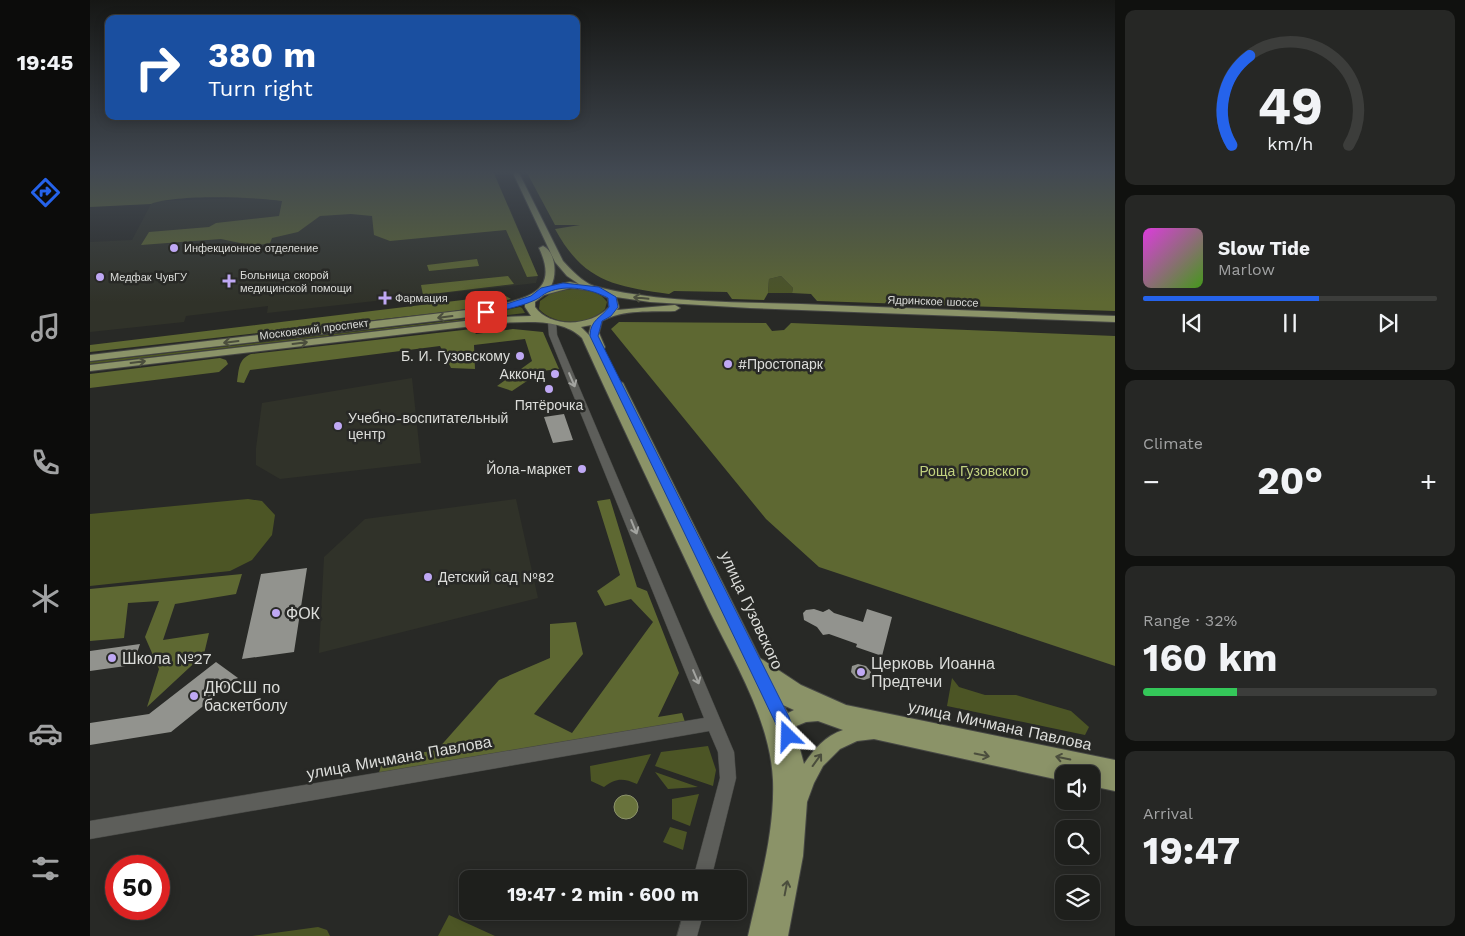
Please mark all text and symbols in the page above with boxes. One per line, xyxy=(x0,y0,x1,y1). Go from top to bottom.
text: 380 m xyxy=(208,34,316,76)
icon: right xyxy=(125,35,190,100)
text: 19:45 xyxy=(17,50,73,75)
text: Turn right xyxy=(208,76,313,101)
text: 49 xyxy=(1257,76,1323,137)
text: km/h xyxy=(1267,133,1313,154)
icon: directions xyxy=(28,175,63,210)
text: Slow Tide xyxy=(1218,237,1310,260)
marker: Инфекционное отделение xyxy=(168,242,180,254)
place label: Инфекционное отделение xyxy=(184,242,318,255)
text: Marlow xyxy=(1218,260,1275,279)
place label: Больница скорой медицинской помощи xyxy=(240,269,352,295)
marker: Медфак ЧувГУ xyxy=(94,271,106,283)
place label: Медфак ЧувГУ xyxy=(110,271,188,284)
marker: Больница скорой медицинской помощи xyxy=(222,274,236,288)
pin xyxy=(465,291,507,333)
marker: Фармация xyxy=(379,292,391,304)
place label: Фармация xyxy=(395,292,448,305)
one-way arrow xyxy=(633,293,649,303)
street label: Ядринское шоссе xyxy=(887,293,979,310)
icon: arrive xyxy=(472,298,500,326)
icon: previous xyxy=(1178,309,1206,337)
icon: pause xyxy=(1276,309,1304,337)
icon: next xyxy=(1374,309,1402,337)
icon: music xyxy=(28,310,63,345)
one-way arrow xyxy=(437,312,453,322)
street label: Московский проспект xyxy=(259,316,369,343)
one-way arrow xyxy=(224,337,240,347)
one-way arrow xyxy=(292,338,308,348)
place label: Б. И. Гузовскому xyxy=(401,348,510,364)
marker: Б. И. Гузовскому xyxy=(514,350,526,362)
place label: #Простопарк xyxy=(738,356,824,372)
one-way arrow xyxy=(130,357,146,367)
marker: #Простопарк xyxy=(722,358,734,370)
place label: Акконд xyxy=(500,366,545,382)
marker: Акконд xyxy=(549,368,561,380)
one-way arrow xyxy=(568,372,578,387)
marker: Пятёрочка xyxy=(543,383,555,395)
place label: Пятёрочка xyxy=(515,397,584,413)
place label: Учебно-воспитательный центр xyxy=(348,410,508,442)
marker: Учебно-воспитательный центр xyxy=(332,420,344,432)
text: Climate xyxy=(1143,434,1203,453)
icon: phone xyxy=(28,445,63,480)
text: 20° xyxy=(1257,459,1323,503)
place label: Йола-маркет xyxy=(486,460,573,477)
marker: Йола-маркет xyxy=(576,463,588,475)
park label: Роща Гузовского xyxy=(919,463,1029,479)
text: − xyxy=(1143,465,1160,498)
text: + xyxy=(1420,465,1437,498)
one-way arrow xyxy=(630,519,639,534)
street label: улица Гузовского xyxy=(716,548,787,672)
place label: Детский сад №82 xyxy=(438,569,554,585)
marker: Детский сад №82 xyxy=(422,571,434,583)
icon: climate xyxy=(28,581,63,616)
place label: ФОК xyxy=(286,604,321,623)
marker: ФОК xyxy=(270,607,282,619)
text: Range · 32% xyxy=(1143,611,1237,630)
text: 160 km xyxy=(1143,636,1278,680)
place label: Школа №27 xyxy=(122,649,212,668)
marker: Школа №27 xyxy=(106,652,118,664)
place label: Церковь Иоанна Предтечи xyxy=(871,654,995,691)
marker: Церковь Иоанна Предтечи xyxy=(855,666,867,678)
one-way arrow xyxy=(692,669,702,684)
place label: ДЮСШ по баскетболу xyxy=(204,678,288,715)
marker: ДЮСШ по баскетболу xyxy=(188,690,200,702)
street label: улица Мичмана Павлова xyxy=(906,697,1094,754)
position arrow xyxy=(761,709,813,761)
icon: car xyxy=(28,716,63,751)
street label: улица Мичмана Павлова xyxy=(305,732,493,783)
one-way arrow xyxy=(974,750,990,760)
one-way arrow xyxy=(812,753,822,767)
one-way arrow xyxy=(1055,753,1071,762)
map controls xyxy=(1055,765,1100,920)
button: sound xyxy=(1055,765,1100,810)
text: Arrival xyxy=(1143,804,1193,823)
button: search xyxy=(1055,820,1100,865)
text: 19:47 xyxy=(1143,829,1240,873)
icon: filters xyxy=(28,851,63,886)
speed limit sign: 50 xyxy=(105,855,170,920)
button: layers xyxy=(1055,875,1100,920)
one-way arrow xyxy=(782,881,791,897)
text: 19:47 · 2 min · 600 m xyxy=(507,883,699,906)

